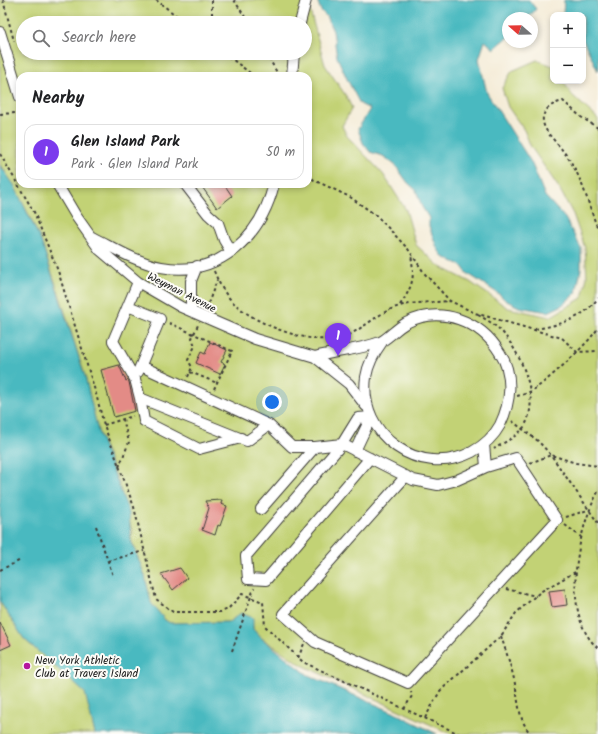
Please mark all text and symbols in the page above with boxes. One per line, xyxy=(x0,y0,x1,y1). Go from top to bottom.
north arrow xyxy=(502,12,538,48)
map controls xyxy=(550,12,586,84)
button: + xyxy=(550,12,586,48)
search box xyxy=(16,16,312,60)
text: Search here xyxy=(62,26,136,50)
icon: search xyxy=(30,27,52,49)
button: − xyxy=(550,48,586,84)
text: Nearby xyxy=(32,85,84,112)
text: Glen Island Park xyxy=(71,130,180,154)
text: 1 xyxy=(44,142,48,163)
text: 50 m xyxy=(266,142,295,163)
text: Park · Glen Island Park xyxy=(71,154,198,175)
street label: Weyman Avenue xyxy=(144,268,219,318)
pin: 1 xyxy=(325,323,351,356)
your location xyxy=(262,392,282,412)
place label: New York Athletic Club at Travers Island xyxy=(35,652,138,683)
marker: New York Athletic Club at Travers Island xyxy=(22,661,32,671)

